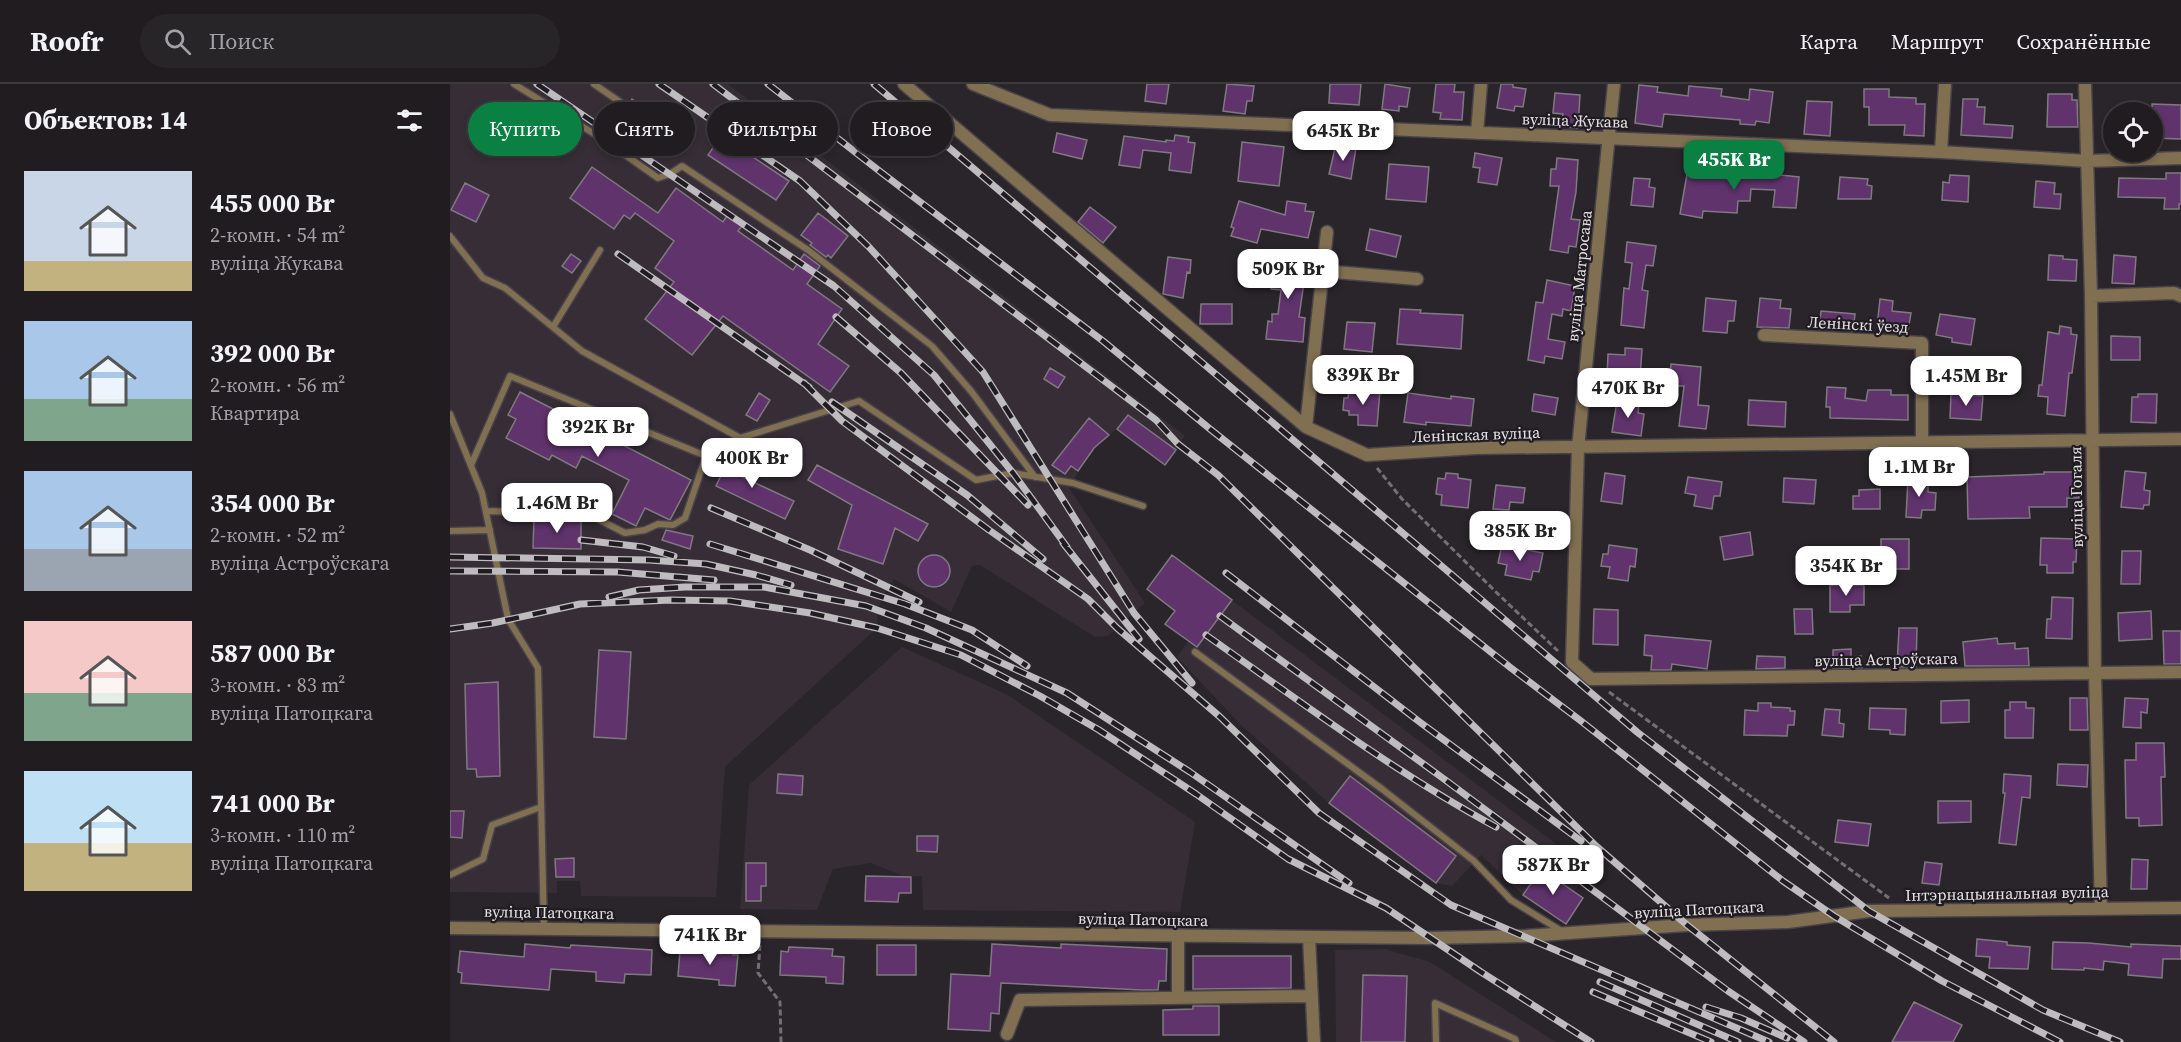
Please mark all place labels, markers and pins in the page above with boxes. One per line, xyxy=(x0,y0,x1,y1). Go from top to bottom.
pin: 645K Br xyxy=(1288,111,1398,162)
pin: 455K Br xyxy=(1679,140,1789,191)
pin: 509K Br xyxy=(1233,249,1343,300)
pin: 839K Br xyxy=(1308,355,1418,406)
pin: 1.45M Br xyxy=(1904,356,2028,407)
pin: 470K Br xyxy=(1573,368,1683,419)
pin: 392K Br xyxy=(543,407,653,458)
pin: 400K Br xyxy=(697,438,807,489)
pin: 1.1M Br xyxy=(1864,447,1974,498)
pin: 1.46M Br xyxy=(495,483,619,534)
pin: 385K Br xyxy=(1465,511,1575,562)
pin: 354K Br xyxy=(1791,546,1901,597)
pin: 587K Br xyxy=(1498,845,1608,896)
pin: 741K Br xyxy=(655,915,765,966)

